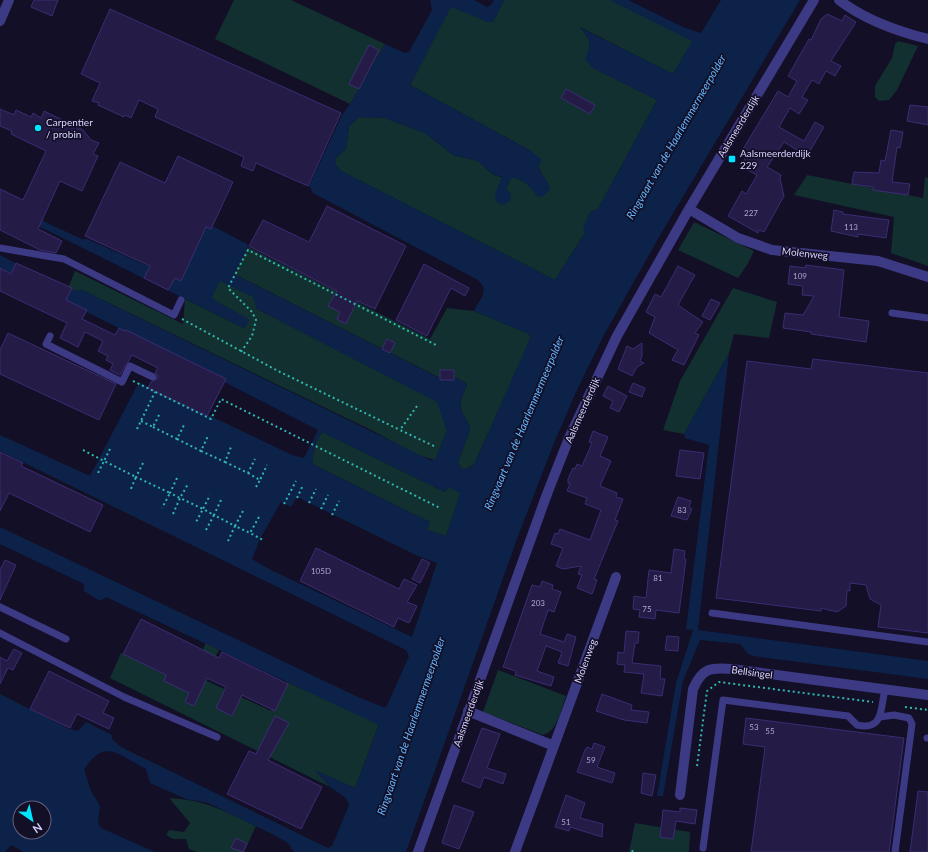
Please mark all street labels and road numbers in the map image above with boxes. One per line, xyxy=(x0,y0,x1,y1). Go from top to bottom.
street label: Aalsmeerderdijk xyxy=(715,92,762,159)
street label: Molenweg xyxy=(781,245,829,261)
street label: Aalsmeerderdijk xyxy=(562,375,602,445)
street label: Molenweg xyxy=(571,637,599,685)
street label: Bellsingel xyxy=(731,663,773,681)
street label: Aalsmeerderdijk xyxy=(450,677,486,748)

